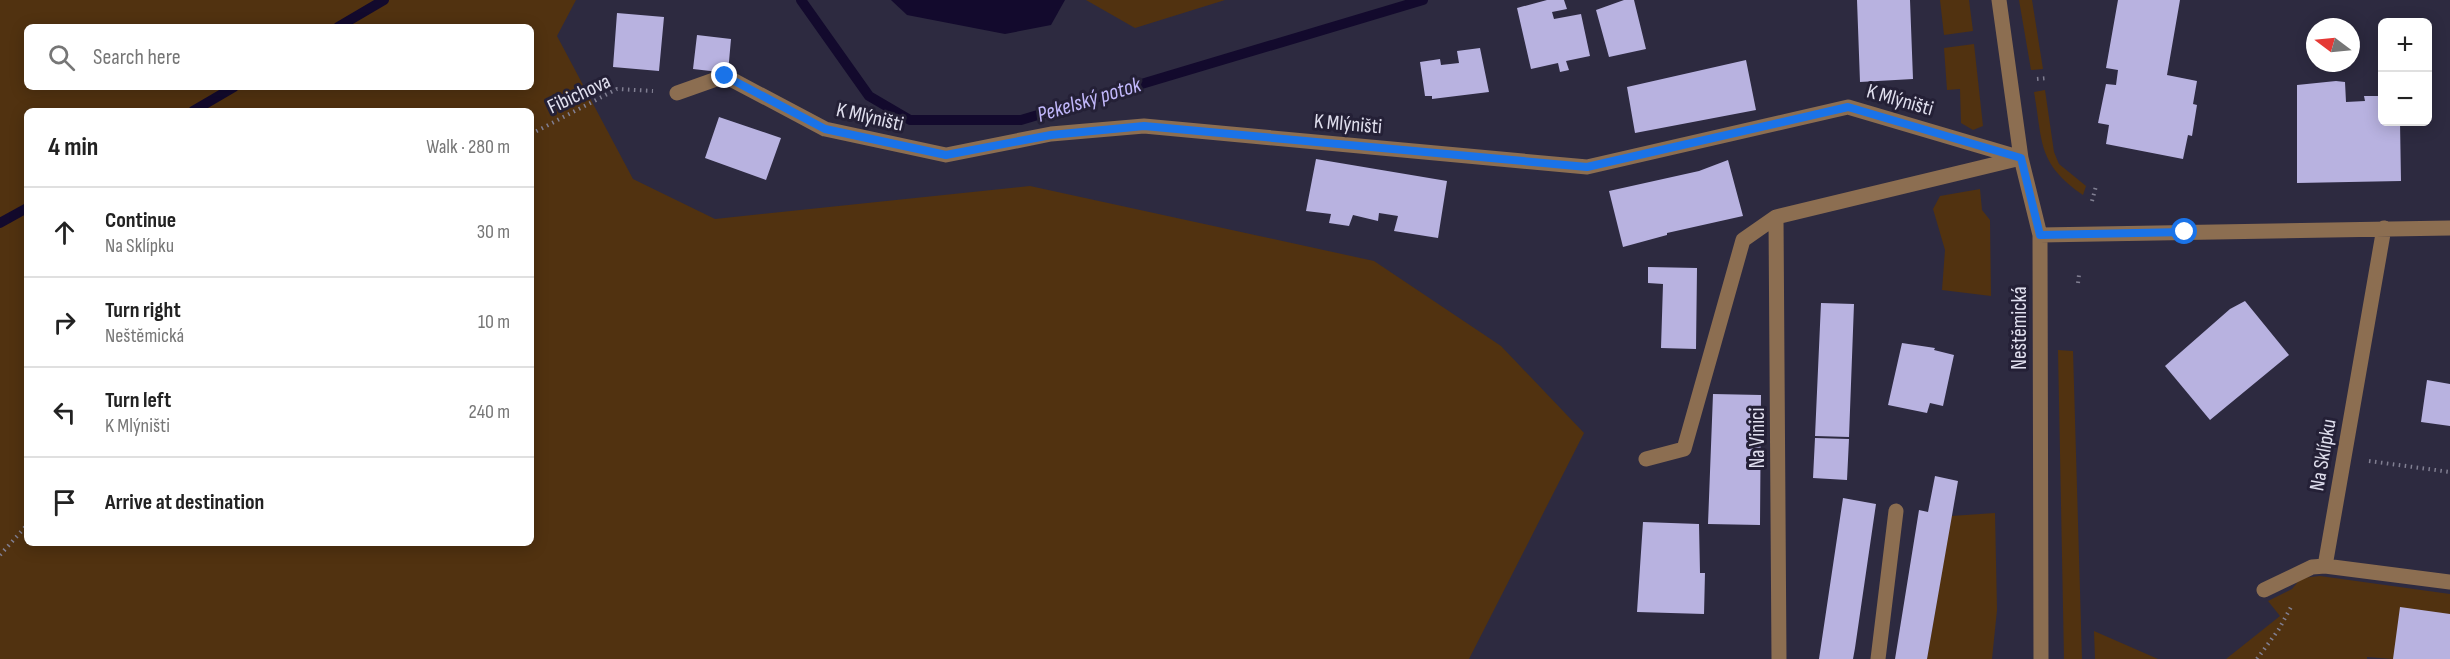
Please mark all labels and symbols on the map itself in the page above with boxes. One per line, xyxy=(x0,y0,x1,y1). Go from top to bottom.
north arrow xyxy=(2306,18,2360,72)
route end xyxy=(711,62,737,88)
street label: Fibichova xyxy=(544,69,614,119)
water label: Pekelský potok xyxy=(1034,71,1145,129)
street label: K Mlýništi xyxy=(1864,79,1936,121)
street label: K Mlýništi xyxy=(834,97,906,137)
street label: K Mlýništi xyxy=(1313,109,1383,139)
route start xyxy=(2171,218,2197,244)
street label: Neštěmická xyxy=(2007,286,2032,370)
street label: Na Vinici xyxy=(1745,408,1770,468)
street label: Na Sklípku xyxy=(2304,417,2342,493)

